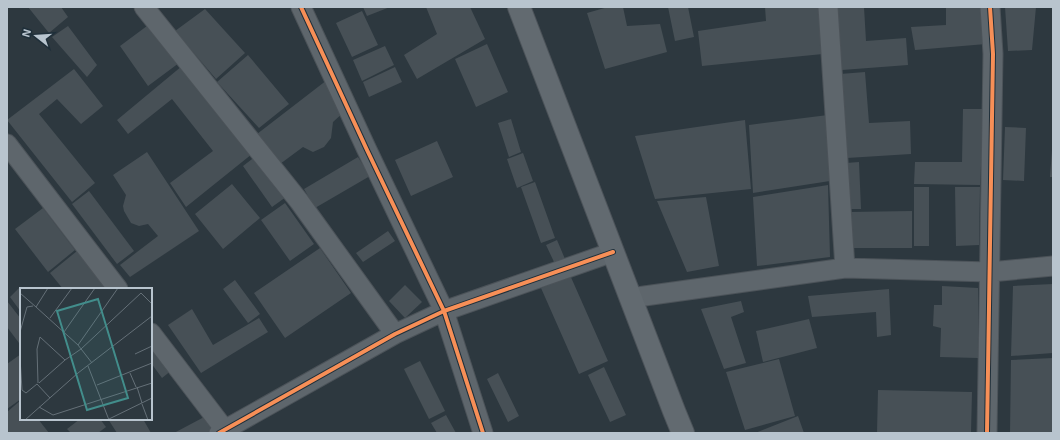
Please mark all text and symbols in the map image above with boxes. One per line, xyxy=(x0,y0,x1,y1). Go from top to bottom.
north arrow xyxy=(16,16,56,56)
text: N xyxy=(19,27,33,39)
inset map xyxy=(20,288,152,420)

